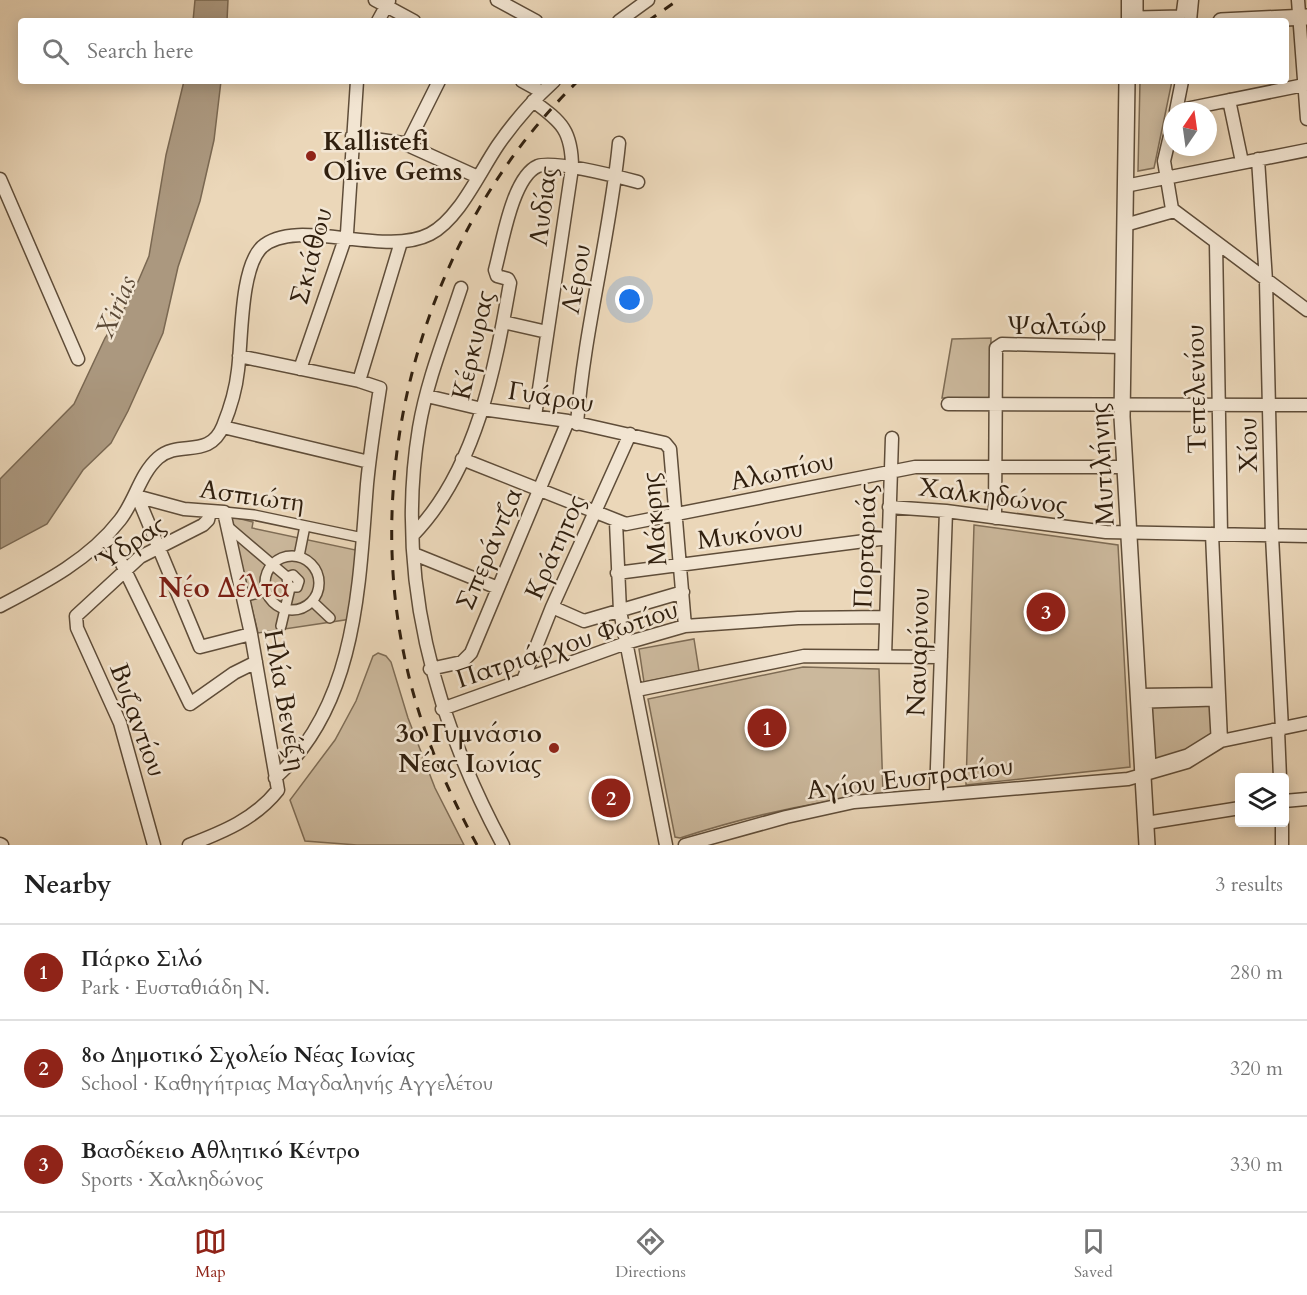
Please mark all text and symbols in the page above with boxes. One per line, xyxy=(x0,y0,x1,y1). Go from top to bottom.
search box xyxy=(18,18,1289,84)
icon: search xyxy=(39,35,72,68)
text: Search here xyxy=(87,36,194,66)
north arrow xyxy=(1163,102,1217,156)
place label: Kallistefi Olive Gems xyxy=(323,124,462,189)
marker: Kallistefi Olive Gems xyxy=(304,149,318,163)
street label: Λυδίας xyxy=(521,164,565,248)
street label: Σκιάθου xyxy=(281,204,341,308)
street label: Λέρου xyxy=(553,241,599,317)
water label: Xirias xyxy=(86,270,146,344)
your location xyxy=(615,285,644,314)
street label: Κέρκυρας xyxy=(443,287,503,403)
street label: Ψαλτώφ xyxy=(1007,307,1107,343)
street label: Τεπελενίου xyxy=(1177,324,1215,454)
street label: Γυάρου xyxy=(505,373,597,421)
street label: Μυτιλήνης xyxy=(1081,401,1123,527)
street label: Χίου xyxy=(1230,417,1266,473)
street label: Αλωπίου xyxy=(727,443,837,499)
street label: Χαλκηδώνος xyxy=(917,470,1069,522)
street label: Ασπιώτη xyxy=(197,471,307,521)
street label: Μάκρης xyxy=(632,471,676,567)
street label: Σπεράντζα xyxy=(448,482,530,615)
street label: Πορταριάς xyxy=(845,483,885,609)
street label: Κράτητος xyxy=(516,489,594,605)
street label: Ύδρας xyxy=(88,507,173,580)
street label: Μυκόνου xyxy=(695,510,805,558)
district label: Νέο Δέλτα xyxy=(158,569,290,607)
street label: Ναυαρίνου xyxy=(898,587,938,717)
pin: 3 xyxy=(1026,590,1066,634)
street label: Πατριάρχου Φωτίου xyxy=(451,592,683,696)
street label: Ηλία Βενέζη xyxy=(255,627,315,773)
street label: Βυζαντίου xyxy=(101,658,175,782)
pin: 1 xyxy=(748,706,786,750)
place label: 3ο Γυμνάσιο Νέας Ιωνίας xyxy=(396,716,542,781)
marker: 3ο Γυμνάσιο Νέας Ιωνίας xyxy=(547,741,561,755)
street label: Αγίου Ευστρατίου xyxy=(805,748,1015,808)
map controls xyxy=(1235,773,1289,827)
button: layers xyxy=(1235,773,1289,827)
pin: 2 xyxy=(592,776,630,820)
text: Nearby xyxy=(24,867,112,902)
text: 3 results xyxy=(1215,871,1283,898)
text: Πάρκο Σιλό xyxy=(81,944,202,974)
text: 1 xyxy=(38,959,49,986)
text: 280 m xyxy=(1230,959,1283,986)
text: Park · Ευσταθιάδη Ν. xyxy=(81,974,270,1001)
text: 8ο Δημοτικό Σχολείο Νέας Ιωνίας xyxy=(81,1040,415,1070)
text: 2 xyxy=(38,1055,49,1082)
text: 320 m xyxy=(1230,1055,1283,1082)
text: School · Καθηγήτριας Μαγδαληνής Αγγελέτου xyxy=(81,1070,493,1097)
text: Βασδέκειο Αθλητικό Κέντρο xyxy=(81,1136,360,1166)
text: 3 xyxy=(38,1151,49,1178)
text: 330 m xyxy=(1230,1151,1283,1178)
text: Sports · Χαλκηδώνος xyxy=(81,1166,264,1193)
tab: Map xyxy=(194,1225,227,1283)
tab: Directions xyxy=(615,1225,686,1283)
tab: Saved xyxy=(1074,1225,1113,1283)

